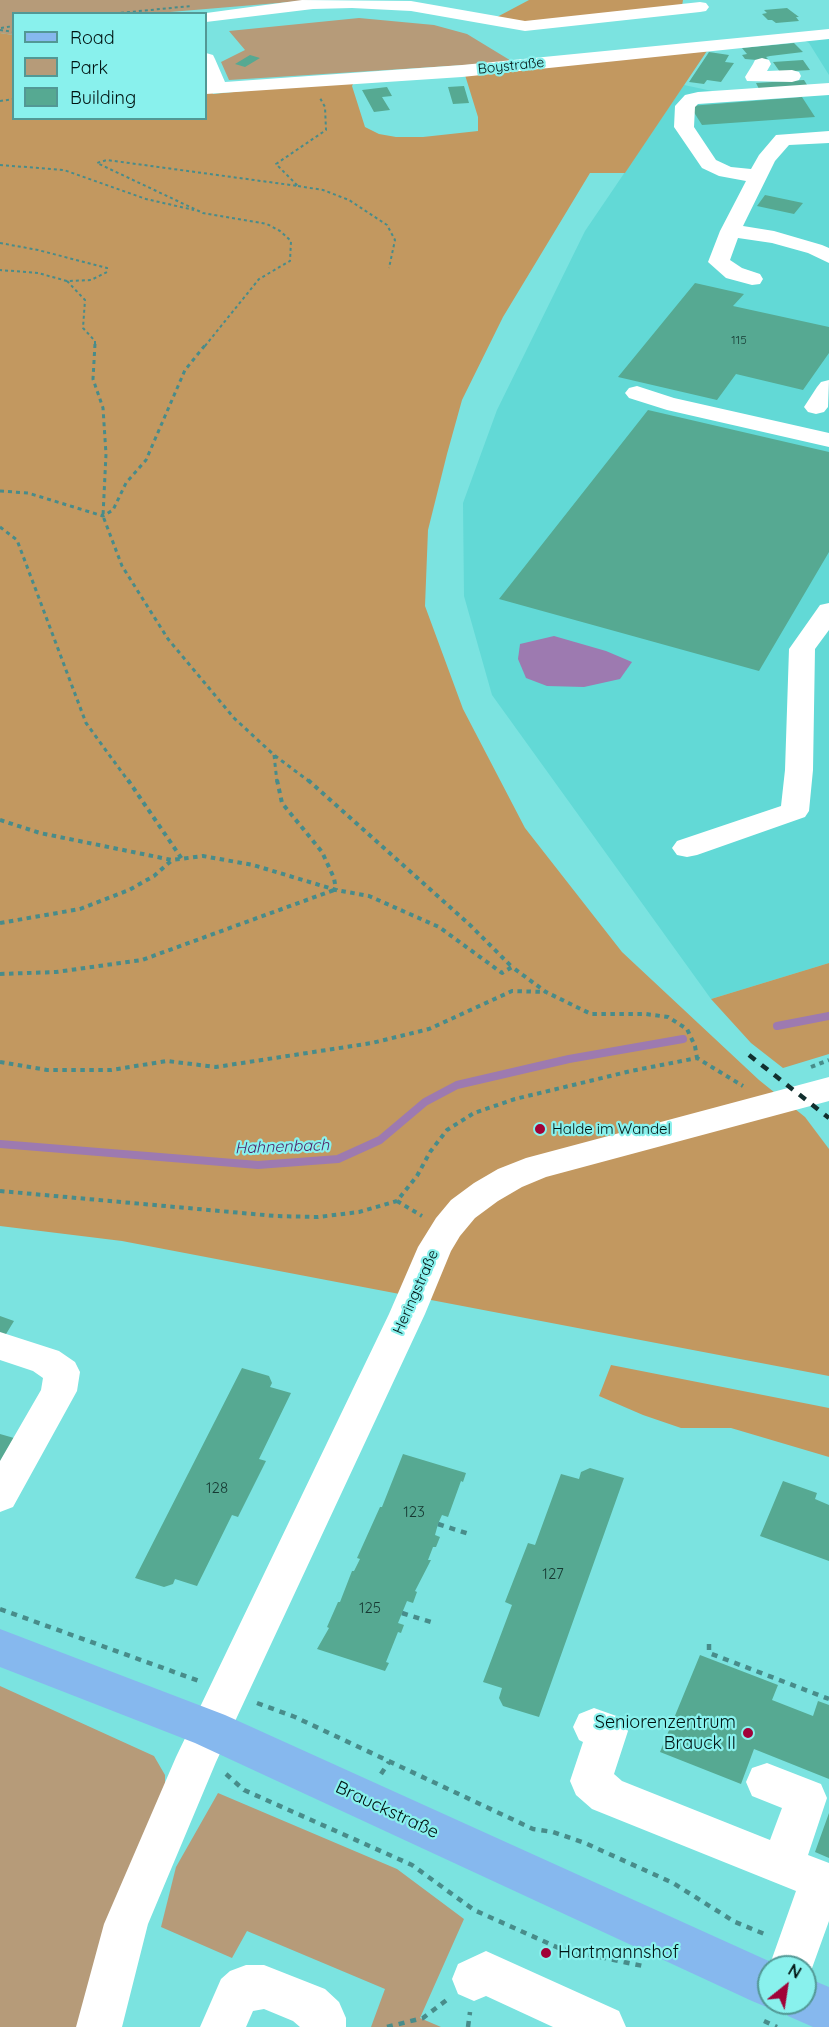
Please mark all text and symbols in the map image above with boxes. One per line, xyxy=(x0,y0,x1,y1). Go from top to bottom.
legend xyxy=(12,12,207,120)
text: Road xyxy=(70,26,115,49)
street label: Boystraße xyxy=(477,54,545,78)
text: Park xyxy=(70,56,108,79)
text: Building xyxy=(70,86,136,109)
house number: 115 xyxy=(731,333,747,347)
place label: Halde im Wandel xyxy=(552,1120,671,1138)
marker: Halde im Wandel xyxy=(533,1122,547,1136)
water label: Hahnenbach xyxy=(234,1136,330,1158)
street label: Heringstraße xyxy=(389,1247,443,1337)
house number: 128 xyxy=(206,1479,228,1497)
house number: 123 xyxy=(403,1503,425,1521)
house number: 127 xyxy=(542,1565,564,1583)
house number: 125 xyxy=(359,1599,381,1617)
place label: Seniorenzentrum Brauck II xyxy=(595,1712,736,1754)
marker: Seniorenzentrum Brauck II xyxy=(741,1726,755,1740)
street label: Brauckstraße xyxy=(332,1777,442,1843)
place label: Hartmannshof xyxy=(558,1942,679,1964)
marker: Hartmannshof xyxy=(539,1946,553,1960)
north arrow xyxy=(757,1955,817,2015)
text: N xyxy=(785,1960,805,1983)

